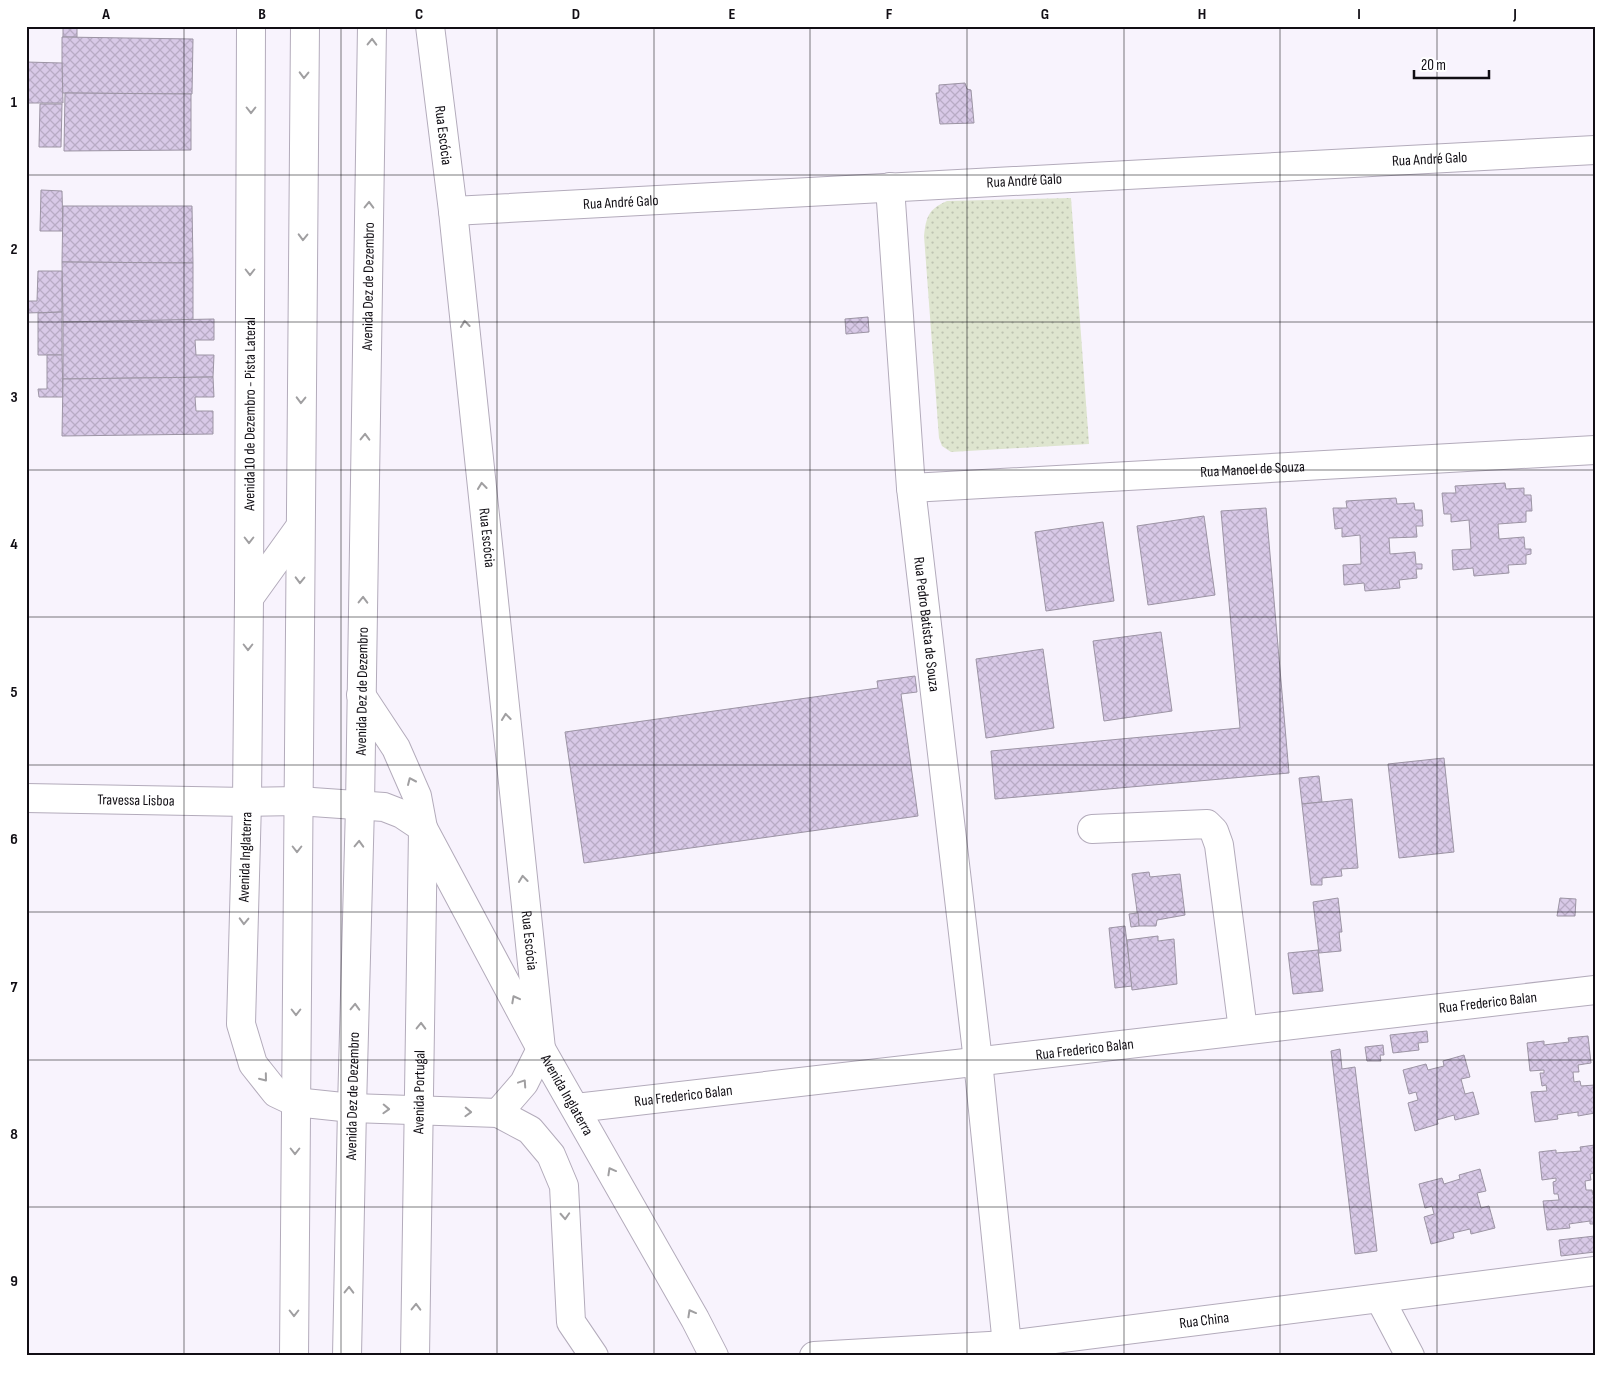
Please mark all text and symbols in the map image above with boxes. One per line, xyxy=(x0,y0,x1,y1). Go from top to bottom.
text: A xyxy=(101,5,110,24)
text: B xyxy=(258,5,266,24)
text: C xyxy=(415,5,423,24)
text: D xyxy=(572,5,580,24)
text: E xyxy=(729,5,736,24)
text: F xyxy=(886,5,893,24)
text: G xyxy=(1041,5,1049,24)
text: H xyxy=(1198,5,1206,24)
text: I xyxy=(1357,5,1361,24)
text: J xyxy=(1512,5,1517,24)
one-way arrow xyxy=(367,38,377,46)
scale bar xyxy=(1414,48,1488,80)
text: 20 m xyxy=(1421,56,1446,75)
one-way arrow xyxy=(299,72,309,79)
text: 1 xyxy=(11,93,18,112)
street label: Rua Escócia xyxy=(430,104,456,166)
one-way arrow xyxy=(246,106,256,114)
street label: Rua André Galo xyxy=(1391,148,1468,171)
street label: Rua André Galo xyxy=(986,169,1062,192)
street label: Rua André Galo xyxy=(583,191,659,214)
one-way arrow xyxy=(364,201,374,208)
street label: Avenida Dez de Dezembro xyxy=(358,222,379,352)
one-way arrow xyxy=(298,234,308,242)
text: 2 xyxy=(10,240,18,259)
one-way arrow xyxy=(245,269,255,277)
street label: Avenida 10 de Dezembro - Pista Lateral xyxy=(240,317,260,512)
one-way arrow xyxy=(460,320,471,328)
text: 3 xyxy=(10,388,18,407)
one-way arrow xyxy=(296,396,306,404)
one-way arrow xyxy=(360,433,370,441)
street label: Rua Manoel de Souza xyxy=(1200,457,1306,482)
one-way arrow xyxy=(477,482,488,490)
street label: Rua Escócia xyxy=(474,507,499,569)
text: 4 xyxy=(10,535,18,554)
one-way arrow xyxy=(244,536,254,544)
street label: Rua Pedro Batista de Souza xyxy=(909,556,944,693)
one-way arrow xyxy=(294,576,305,584)
one-way arrow xyxy=(357,596,368,604)
street label: Avenida Dez de Dezembro xyxy=(352,627,373,756)
one-way arrow xyxy=(243,644,253,651)
text: 5 xyxy=(10,683,18,702)
one-way arrow xyxy=(501,713,512,721)
one-way arrow xyxy=(407,778,417,787)
street label: Travessa Lisboa xyxy=(97,790,175,811)
street label: Avenida Inglaterra xyxy=(234,811,257,903)
text: 6 xyxy=(10,830,18,849)
one-way arrow xyxy=(354,840,364,848)
one-way arrow xyxy=(292,846,302,854)
one-way arrow xyxy=(518,875,529,883)
street label: Rua Escócia xyxy=(517,910,542,972)
one-way arrow xyxy=(238,917,249,925)
text: 7 xyxy=(11,978,18,997)
street label: Rua Frederico Balan xyxy=(1438,988,1538,1018)
one-way arrow xyxy=(511,995,521,1004)
one-way arrow xyxy=(349,1002,360,1010)
one-way arrow xyxy=(291,1008,301,1016)
one-way arrow xyxy=(415,1022,426,1030)
street label: Avenida Dez de Dezembro xyxy=(342,1032,364,1161)
street label: Rua Frederico Balan xyxy=(1035,1034,1135,1065)
street label: Avenida Portugal xyxy=(409,1050,430,1135)
street label: Avenida Inglaterra xyxy=(536,1050,597,1139)
one-way arrow xyxy=(258,1072,267,1081)
one-way arrow xyxy=(517,1079,526,1089)
street label: Rua Frederico Balan xyxy=(633,1081,733,1111)
one-way arrow xyxy=(382,1104,390,1114)
one-way arrow xyxy=(464,1107,472,1117)
text: 8 xyxy=(10,1125,18,1144)
one-way arrow xyxy=(290,1147,300,1155)
one-way arrow xyxy=(608,1168,618,1177)
one-way arrow xyxy=(560,1213,571,1221)
text: 9 xyxy=(10,1272,18,1291)
one-way arrow xyxy=(343,1285,354,1293)
one-way arrow xyxy=(410,1303,421,1311)
street label: Rua China xyxy=(1178,1308,1230,1333)
one-way arrow xyxy=(688,1309,698,1318)
one-way arrow xyxy=(289,1310,299,1317)

